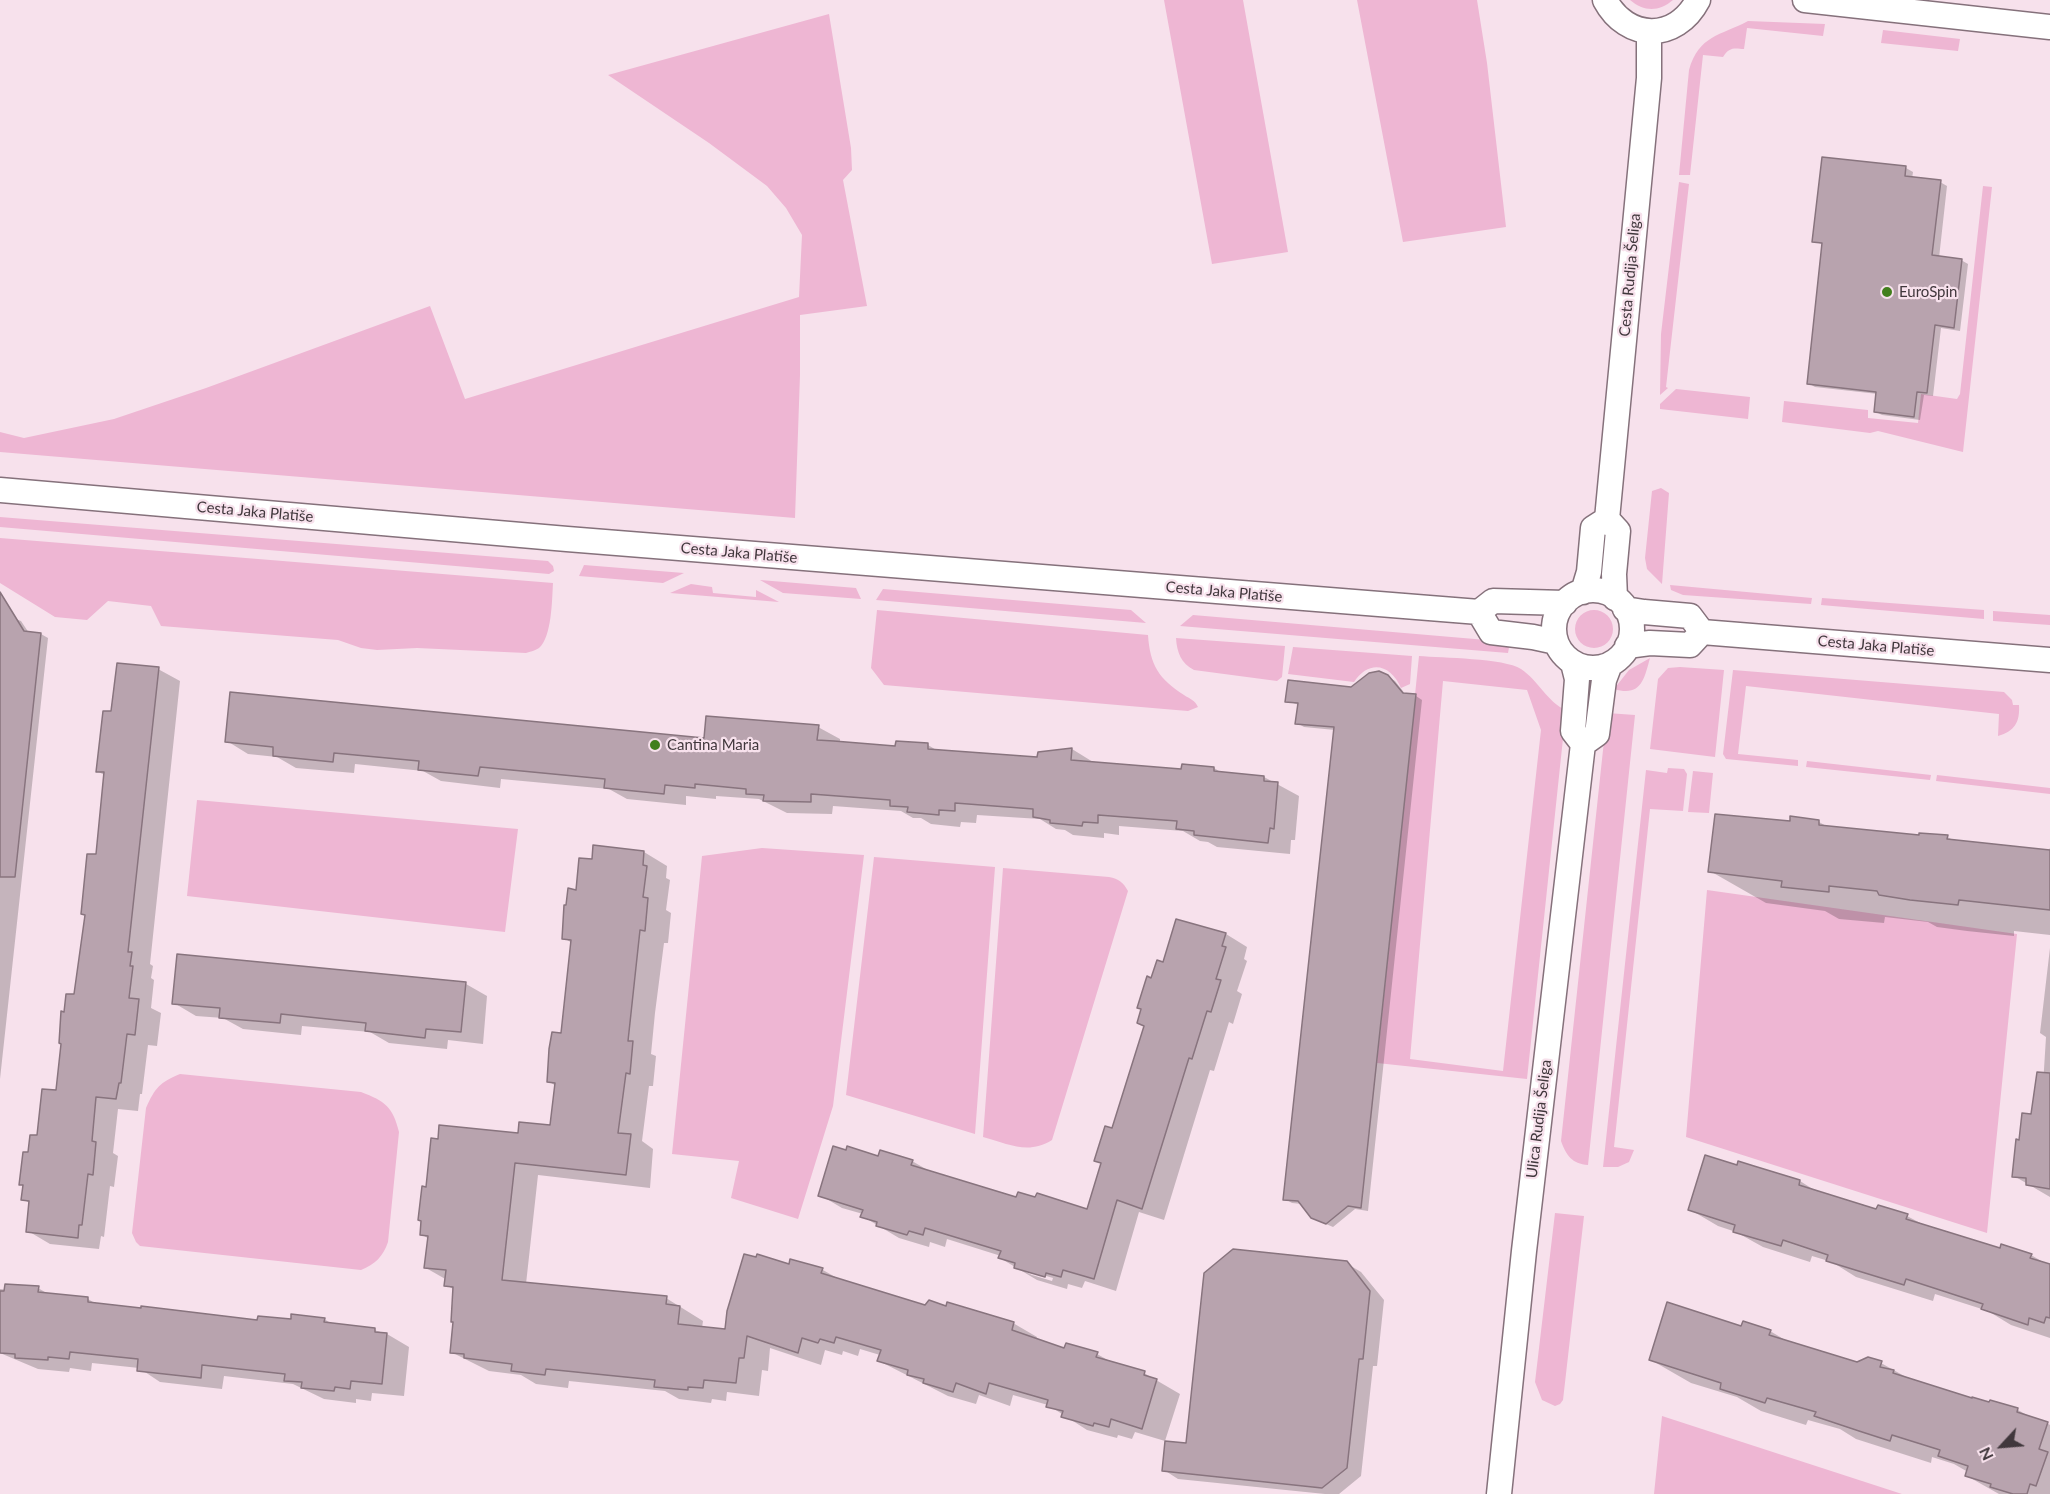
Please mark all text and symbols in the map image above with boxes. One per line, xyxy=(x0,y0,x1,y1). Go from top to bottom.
street label: Cesta Rudija Šeliga xyxy=(1616,213,1644,337)
place label: EuroSpin xyxy=(1899,283,1957,301)
marker: EuroSpin xyxy=(1880,285,1894,299)
street label: Cesta Jaka Platiše xyxy=(196,498,314,526)
street label: Cesta Jaka Platiše xyxy=(680,539,798,567)
street label: Cesta Jaka Platiše xyxy=(1165,578,1283,606)
street label: Cesta Jaka Platiše xyxy=(1817,632,1935,660)
place label: Cantina Maria xyxy=(667,736,759,754)
marker: Cantina Maria xyxy=(648,738,662,752)
street label: Ulica Rudija Šeliga xyxy=(1523,1059,1555,1179)
north arrow xyxy=(1972,1416,2032,1476)
text: N xyxy=(1974,1444,1997,1464)

